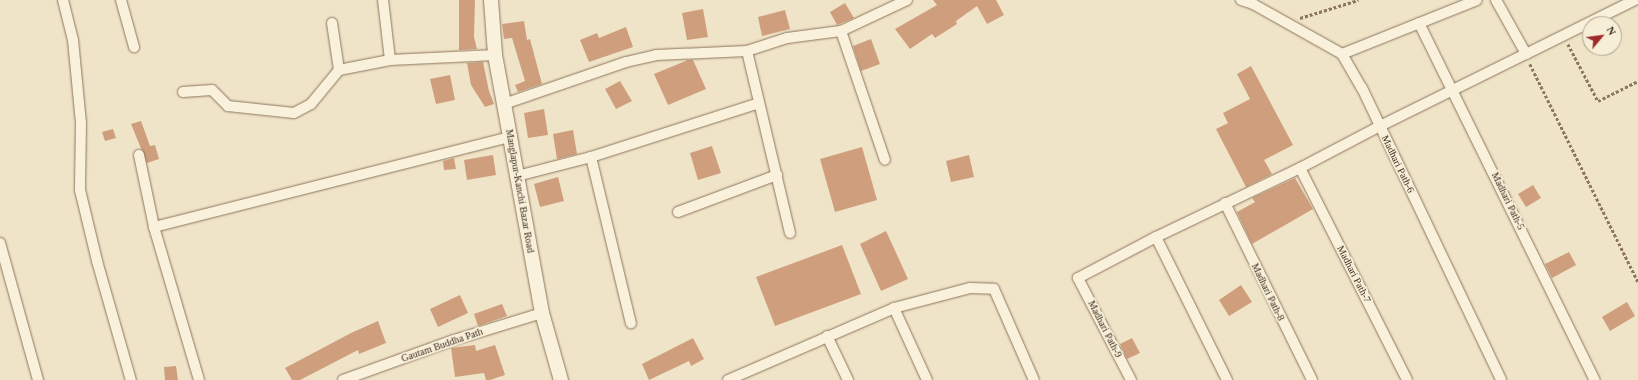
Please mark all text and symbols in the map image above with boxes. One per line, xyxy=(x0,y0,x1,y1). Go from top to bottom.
north arrow xyxy=(1582,16,1622,56)
text: N xyxy=(1604,24,1619,37)
street label: Manglapur-Kanchi Bazar Road xyxy=(503,128,537,254)
street label: Madhari Path-6 xyxy=(1379,133,1417,195)
street label: Madhari Path-5 xyxy=(1489,170,1527,232)
street label: Madhari Path-7 xyxy=(1334,243,1374,305)
street label: Madhari Path-8 xyxy=(1249,261,1287,323)
street label: Madhari Path-9 xyxy=(1085,298,1125,360)
street label: Gautam Buddha Path xyxy=(400,325,484,365)

